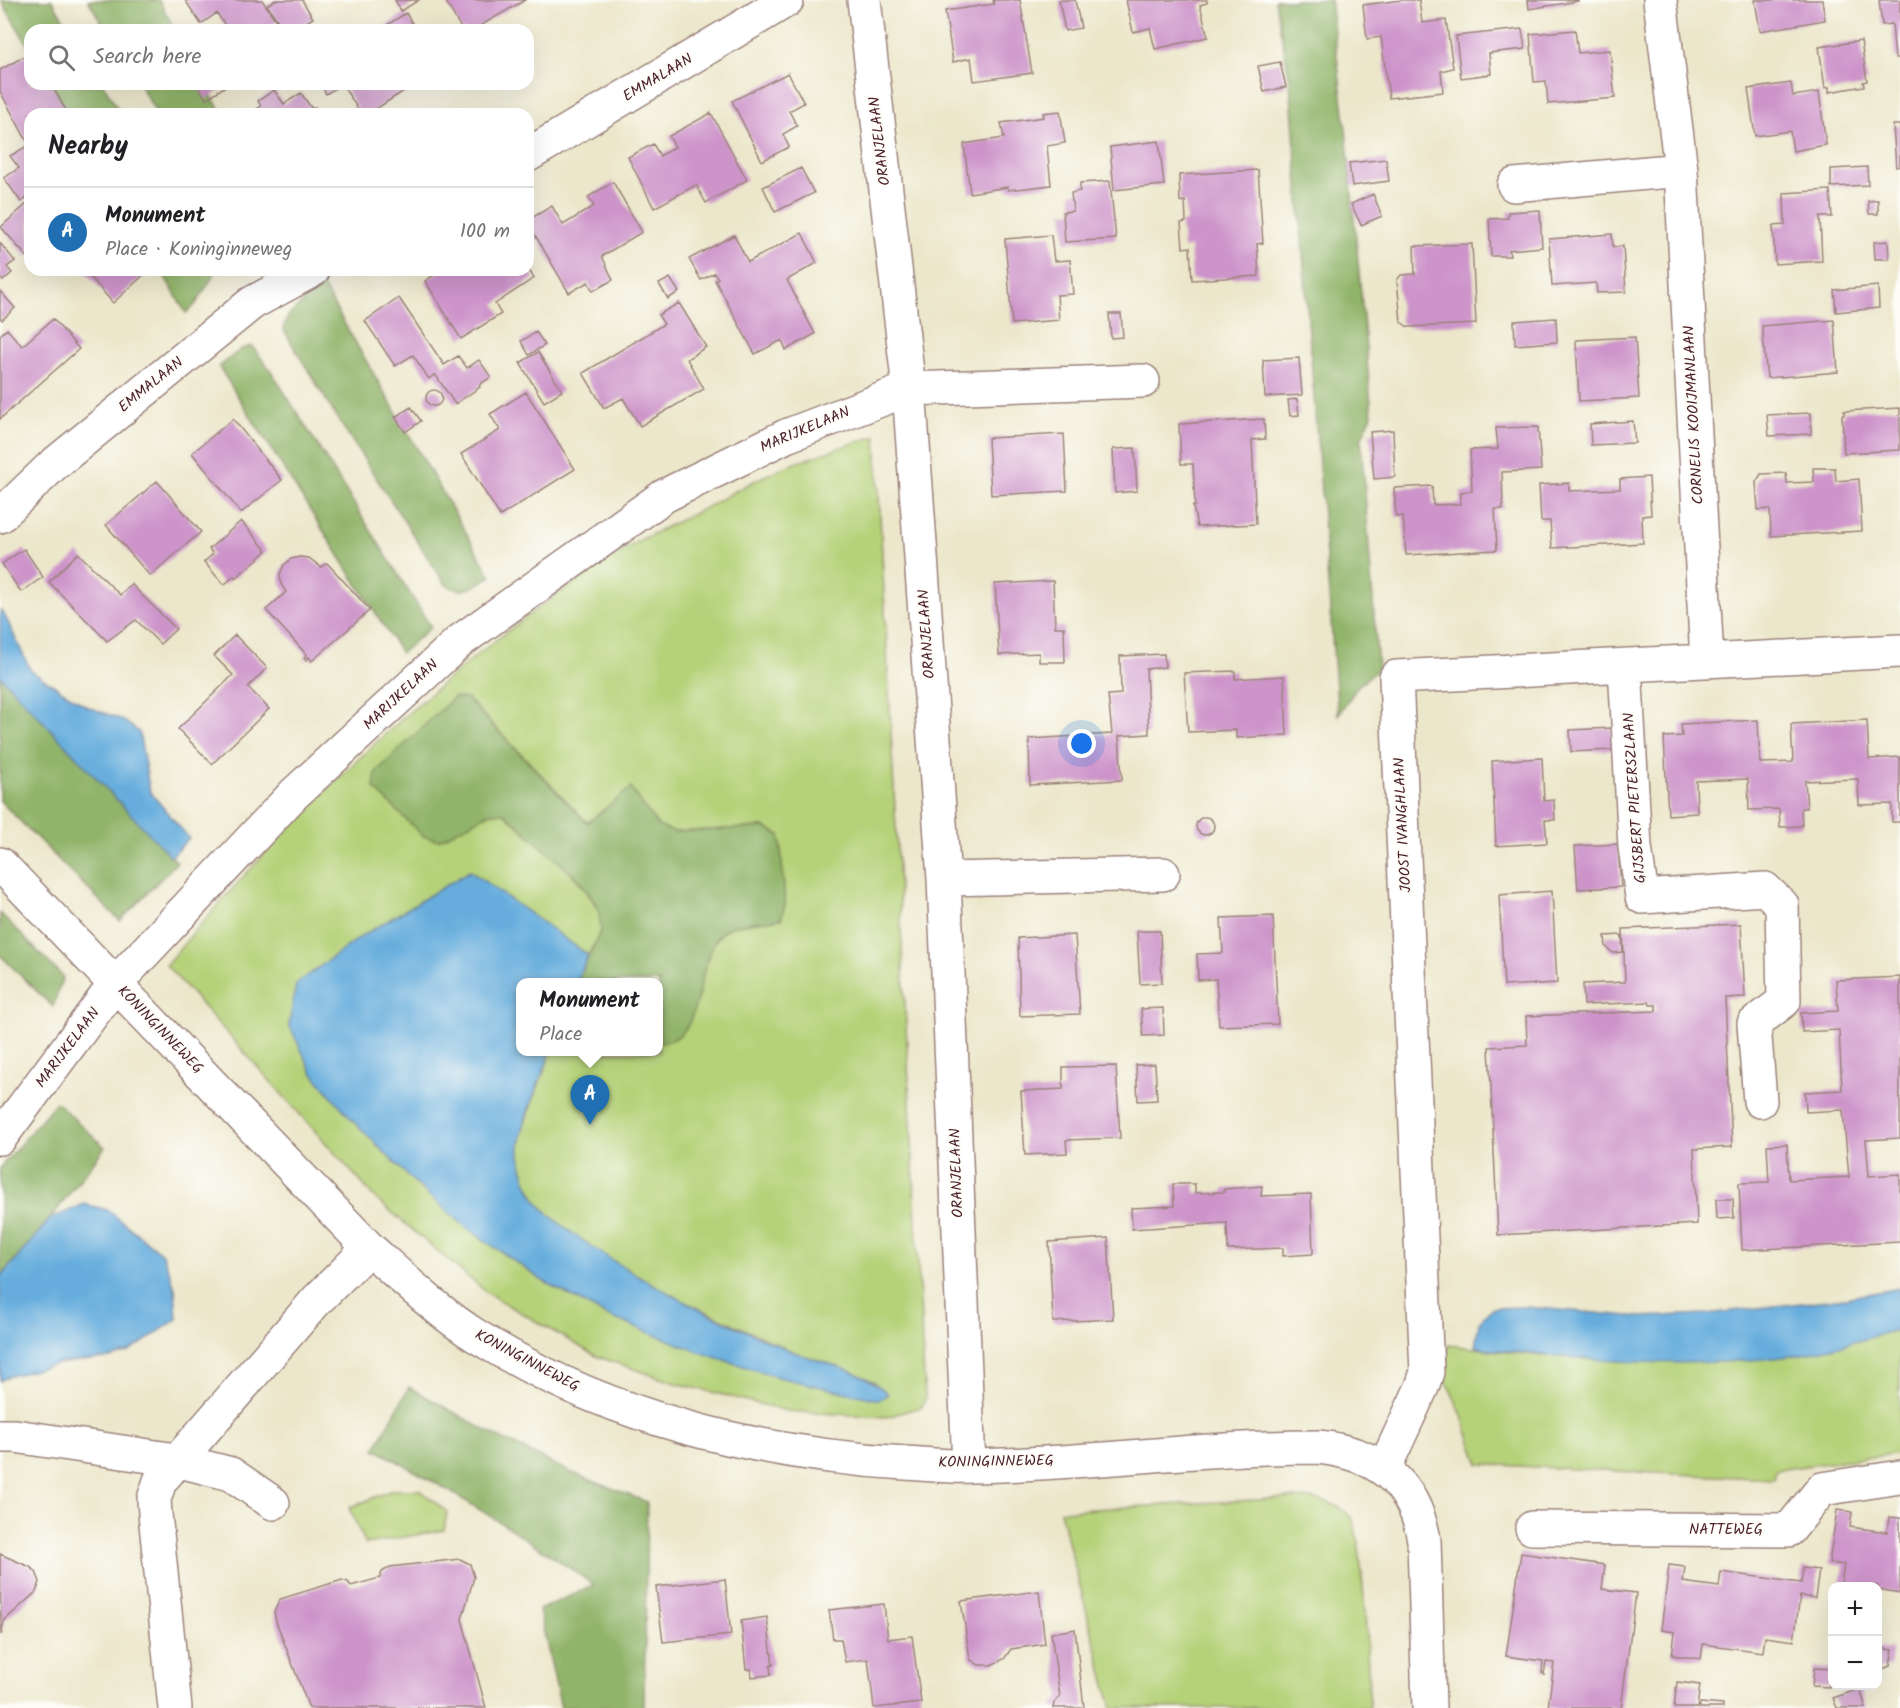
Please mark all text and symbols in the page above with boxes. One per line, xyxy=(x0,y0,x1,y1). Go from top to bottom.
search box xyxy=(24,24,534,90)
text: Search here xyxy=(93,40,201,75)
icon: search xyxy=(45,41,78,74)
street label: EMMALAAN xyxy=(618,48,698,108)
street label: ORANJELAAN xyxy=(863,95,897,187)
text: Nearby xyxy=(48,126,128,168)
text: Monument xyxy=(105,199,205,234)
text: A xyxy=(61,216,74,248)
text: 100 m xyxy=(460,216,510,248)
text: Place · Koninginneweg xyxy=(105,234,292,266)
street label: CORNELIS KOOIJMANLAAN xyxy=(1677,325,1711,505)
street label: EMMALAAN xyxy=(113,351,189,419)
street label: MARIJKELAAN xyxy=(756,400,854,460)
street label: ORANJELAAN xyxy=(912,588,942,680)
street label: MARIJKELAAN xyxy=(358,654,444,736)
street label: GIJSBERT PIETERSZLAAN xyxy=(1617,712,1653,884)
your location xyxy=(1067,729,1096,758)
street label: JOOST IVANGHLAAN xyxy=(1387,757,1419,893)
popup xyxy=(516,978,663,1056)
street label: KONINGINNEWEG xyxy=(111,980,209,1080)
text: Monument xyxy=(539,984,640,1019)
street label: MARIJKELAAN xyxy=(30,1003,106,1093)
text: Place xyxy=(539,1019,582,1051)
pin: A xyxy=(570,1076,610,1125)
street label: ORANJELAAN xyxy=(943,1128,971,1218)
street label: KONINGINNEWEG xyxy=(470,1323,584,1399)
street label: KONINGINNEWEG xyxy=(938,1449,1054,1475)
street label: NATTEWEG xyxy=(1689,1518,1763,1542)
map controls xyxy=(1828,1582,1882,1690)
button: + xyxy=(1828,1582,1882,1636)
button: − xyxy=(1828,1636,1882,1690)

